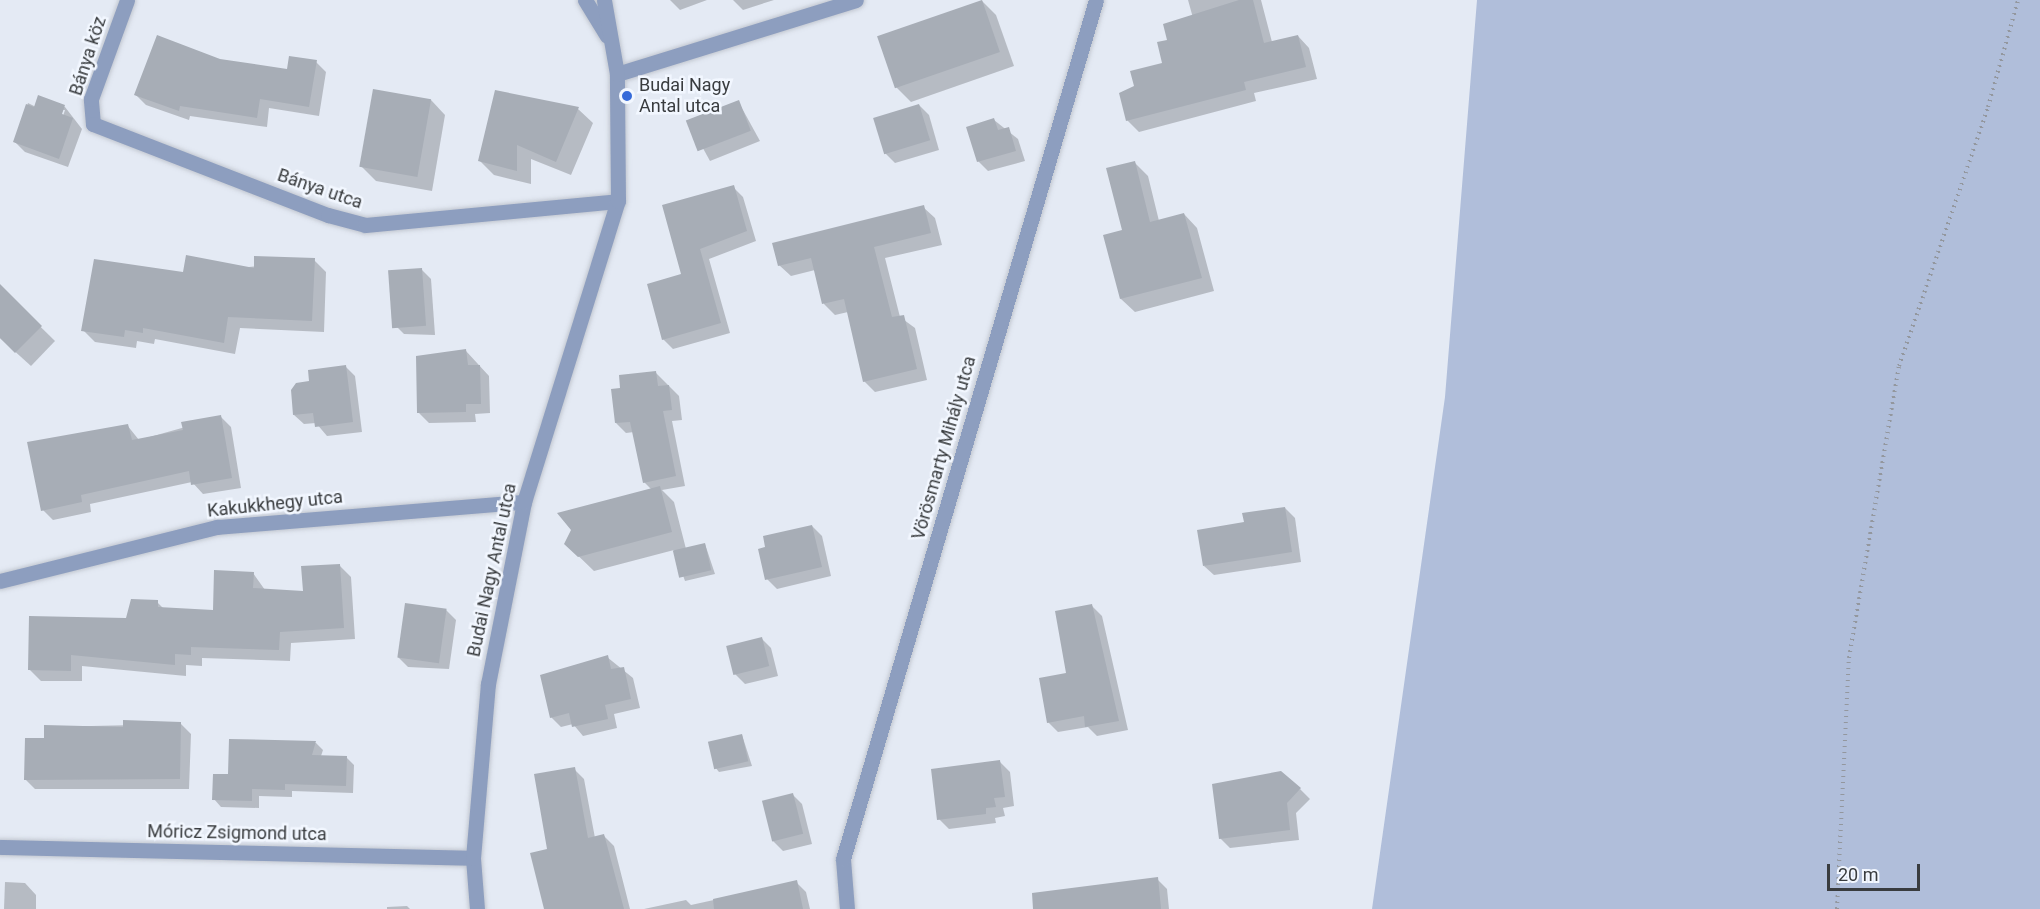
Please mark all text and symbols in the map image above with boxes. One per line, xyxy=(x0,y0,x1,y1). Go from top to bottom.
street label: Bánya köz xyxy=(65,14,111,98)
place label: Budai Nagy Antal utca xyxy=(639,75,730,118)
marker: Budai Nagy Antal utca xyxy=(620,89,634,103)
street label: Bánya utca xyxy=(275,164,365,214)
street label: Vörösmarty Mihály utca xyxy=(907,354,981,542)
street label: Budai Nagy Antal utca xyxy=(463,481,521,659)
street label: Kakukkhegy utca xyxy=(206,486,344,522)
street label: Móricz Zsigmond utca xyxy=(147,821,327,845)
scale bar xyxy=(1830,852,1923,890)
text: 20 m xyxy=(1838,864,1878,885)

